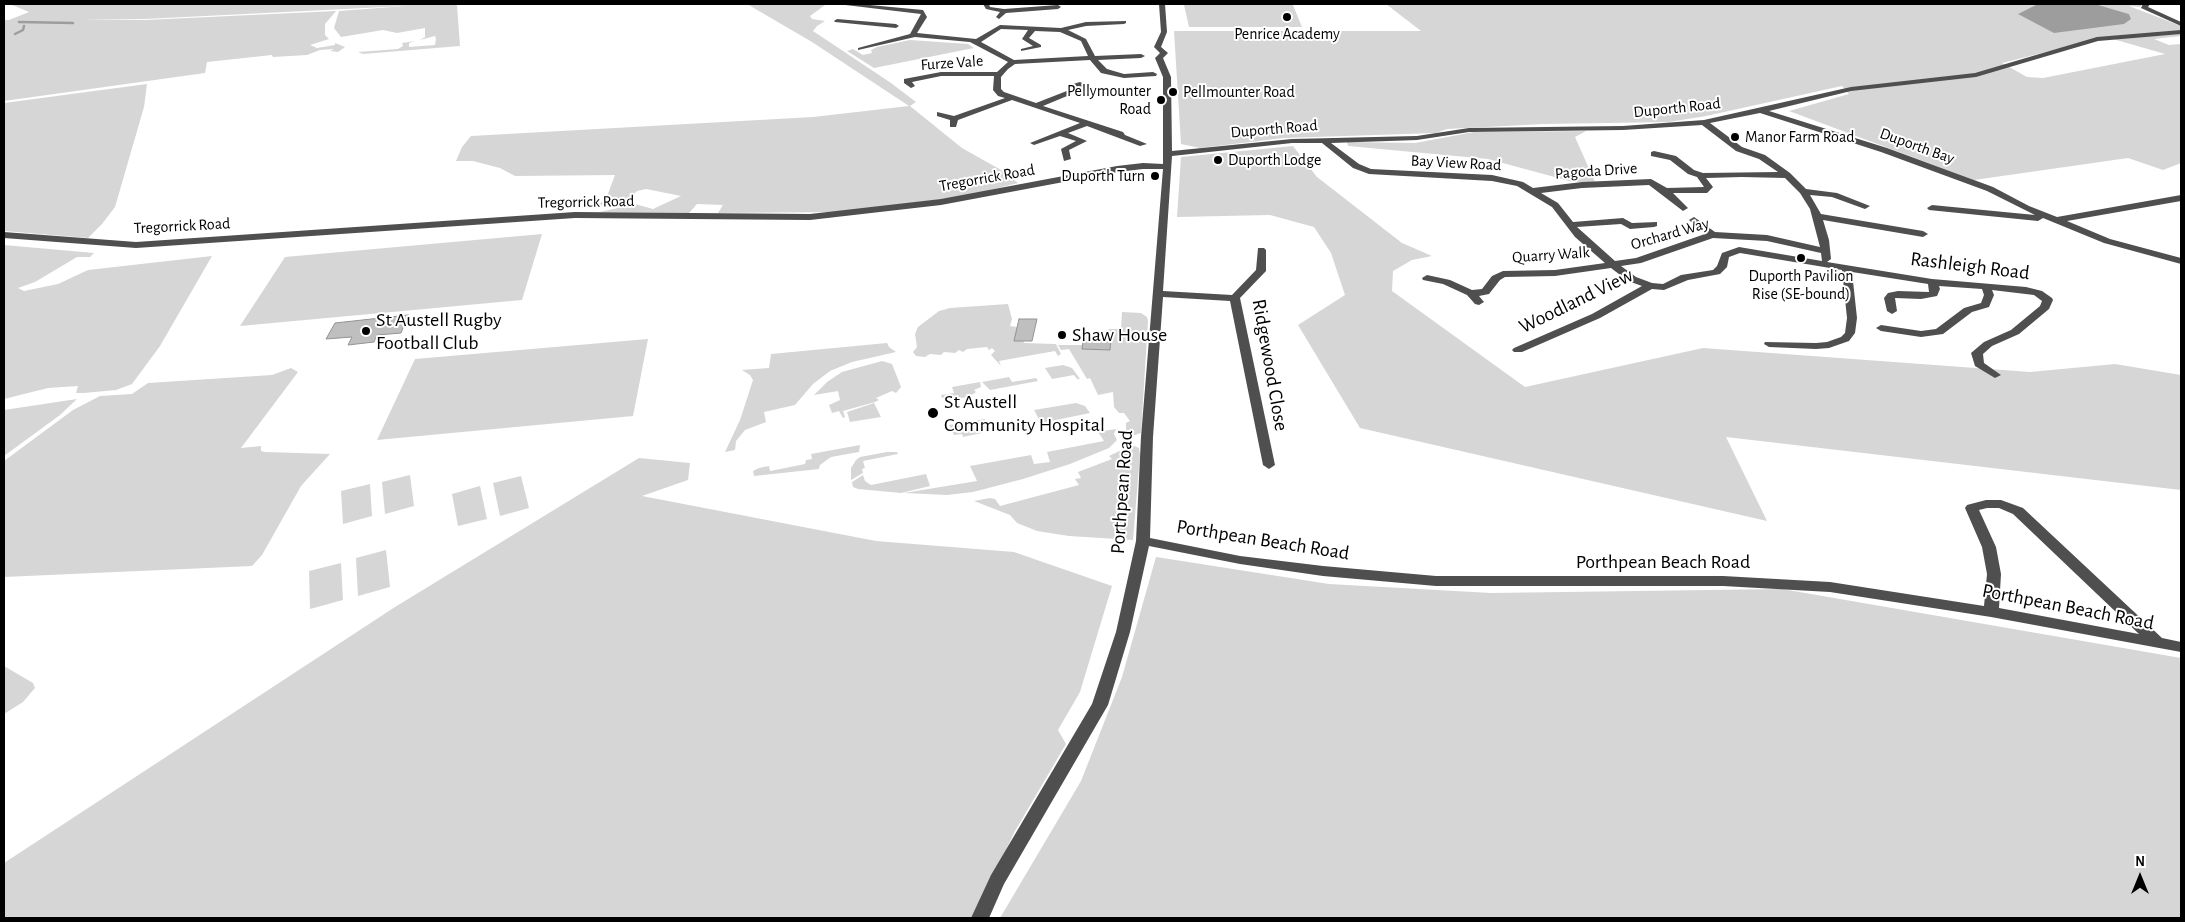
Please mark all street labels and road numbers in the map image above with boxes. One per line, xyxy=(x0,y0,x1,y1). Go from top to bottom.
street label: Furze Vale xyxy=(920,51,984,75)
street label: Duporth Road xyxy=(1633,94,1721,122)
street label: Duporth Road xyxy=(1230,116,1318,142)
street label: Duporth Bay xyxy=(1877,124,1957,168)
street label: Bay View Road xyxy=(1410,151,1502,175)
street label: Pagoda Drive xyxy=(1554,159,1638,183)
street label: Tregorrick Road xyxy=(938,160,1036,196)
street label: Tregorrick Road xyxy=(537,192,635,212)
street label: Tregorrick Road xyxy=(133,214,231,238)
street label: Orchard Way xyxy=(1629,214,1711,254)
street label: Quarry Walk xyxy=(1512,243,1590,267)
street label: Rashleigh Road xyxy=(1909,247,2031,285)
street label: Woodland View xyxy=(1515,263,1637,339)
street label: Ridgewood Close xyxy=(1247,297,1293,433)
street label: Porthpean Road xyxy=(1106,429,1138,555)
street label: Porthpean Beach Road xyxy=(1175,514,1351,566)
street label: Porthpean Beach Road xyxy=(1576,550,1750,574)
street label: Porthpean Beach Road xyxy=(1980,579,2156,635)

